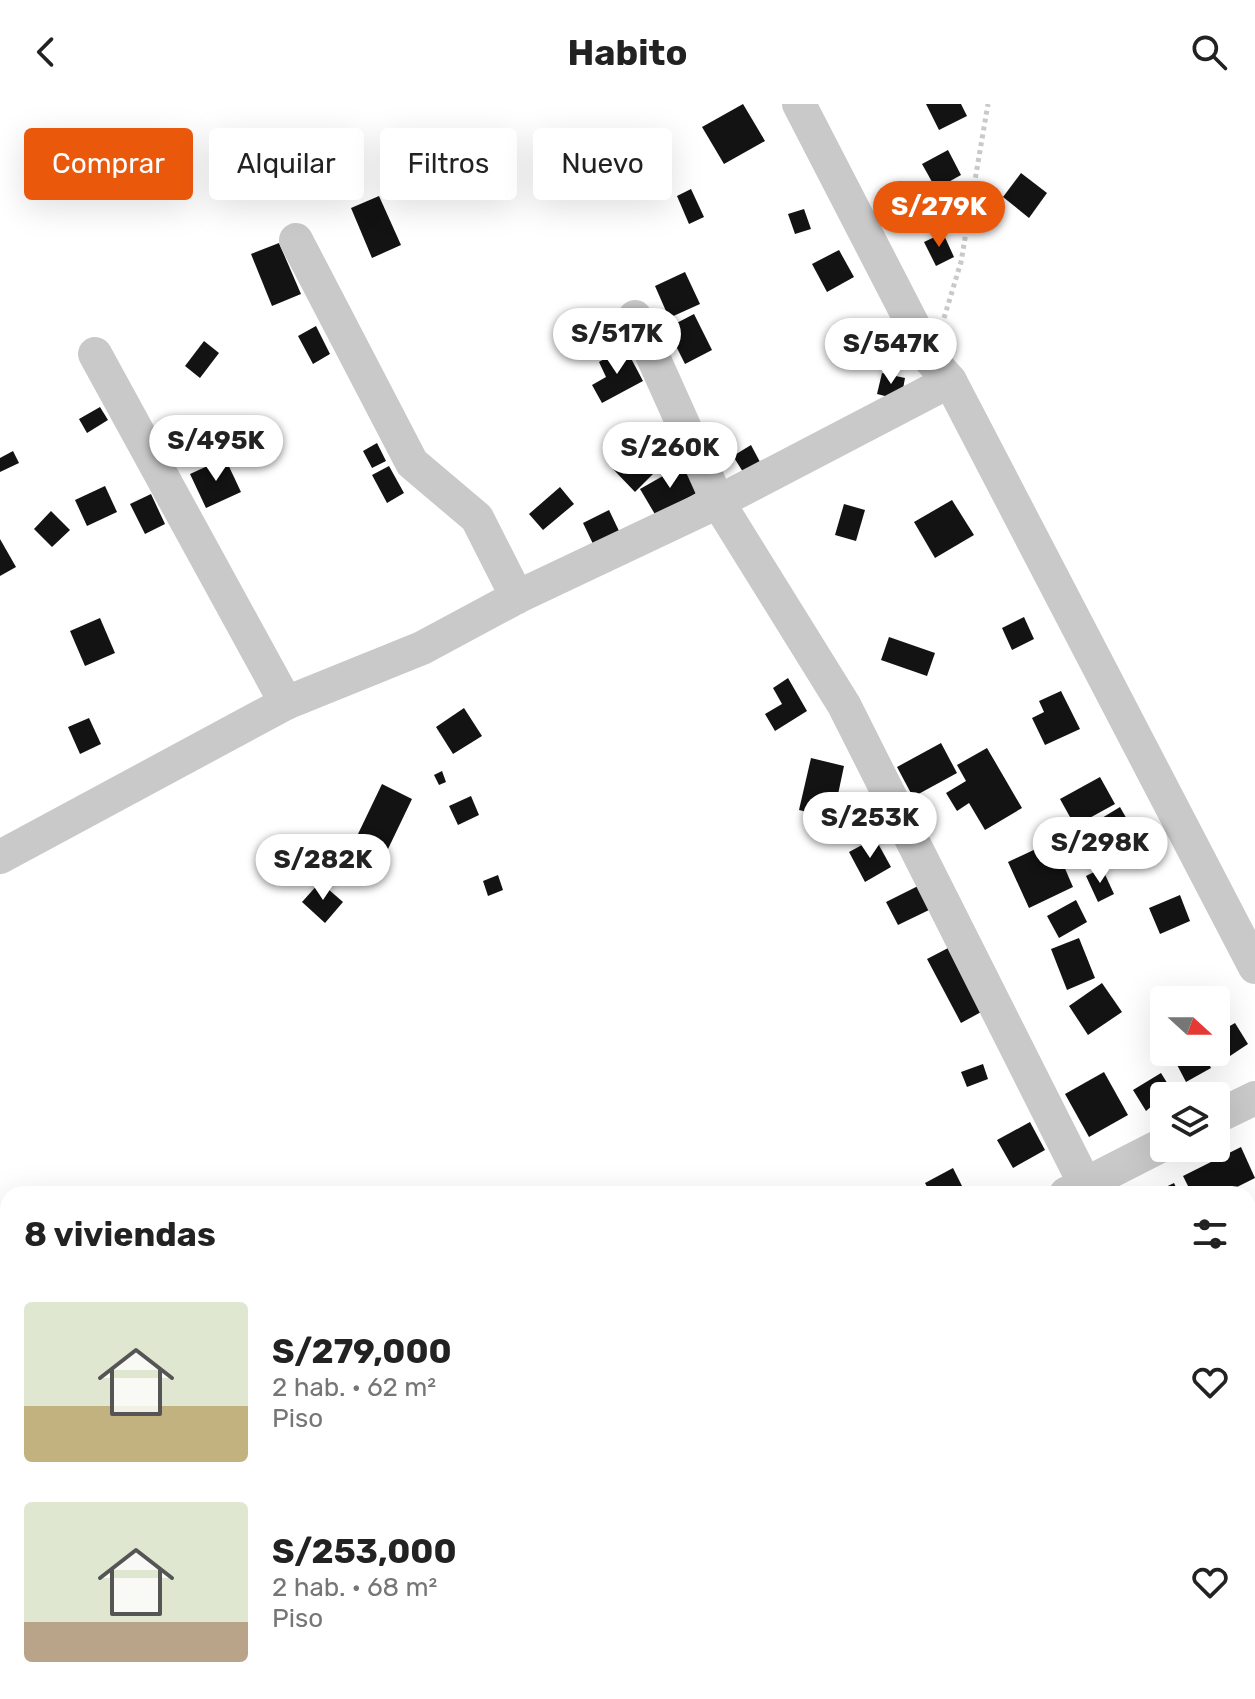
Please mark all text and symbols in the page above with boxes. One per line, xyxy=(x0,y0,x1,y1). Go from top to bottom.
icon: back xyxy=(24,30,68,74)
icon: search xyxy=(1187,30,1231,74)
text: Habito xyxy=(568,31,687,74)
chip: Comprar xyxy=(24,128,193,200)
chip: Alquilar xyxy=(209,128,364,200)
chip: Filtros xyxy=(380,128,517,200)
chip: Nuevo xyxy=(533,128,672,200)
pin: S/279K xyxy=(874,181,1004,249)
text: S/279K xyxy=(891,191,987,222)
pin: S/517K xyxy=(552,308,682,376)
text: S/517K xyxy=(571,318,663,349)
pin: S/547K xyxy=(826,318,956,386)
text: S/547K xyxy=(843,328,939,359)
pin: S/495K xyxy=(151,415,281,483)
pin: S/260K xyxy=(605,422,735,490)
text: S/495K xyxy=(167,425,265,456)
text: S/260K xyxy=(621,432,719,463)
pin: S/253K xyxy=(805,792,935,860)
text: S/253K xyxy=(821,802,919,833)
pin: S/298K xyxy=(1035,817,1165,885)
text: S/298K xyxy=(1051,827,1149,858)
pin: S/282K xyxy=(258,834,388,902)
text: S/282K xyxy=(274,844,372,875)
north arrow xyxy=(1150,986,1230,1066)
map controls xyxy=(1150,986,1230,1162)
button: layers xyxy=(1150,1082,1230,1162)
icon: filters xyxy=(1188,1212,1232,1256)
text: 8 viviendas xyxy=(24,1214,216,1255)
text: S/279,000 xyxy=(272,1331,452,1372)
icon: home xyxy=(88,1334,184,1430)
icon: heart xyxy=(1188,1360,1232,1404)
text: 2 hab. · 62 m² xyxy=(272,1372,436,1403)
text: Piso xyxy=(272,1403,323,1434)
text: S/253,000 xyxy=(272,1531,457,1572)
icon: home xyxy=(88,1534,184,1630)
icon: heart xyxy=(1188,1560,1232,1604)
text: 2 hab. · 68 m² xyxy=(272,1572,437,1603)
text: Piso xyxy=(272,1603,323,1634)

